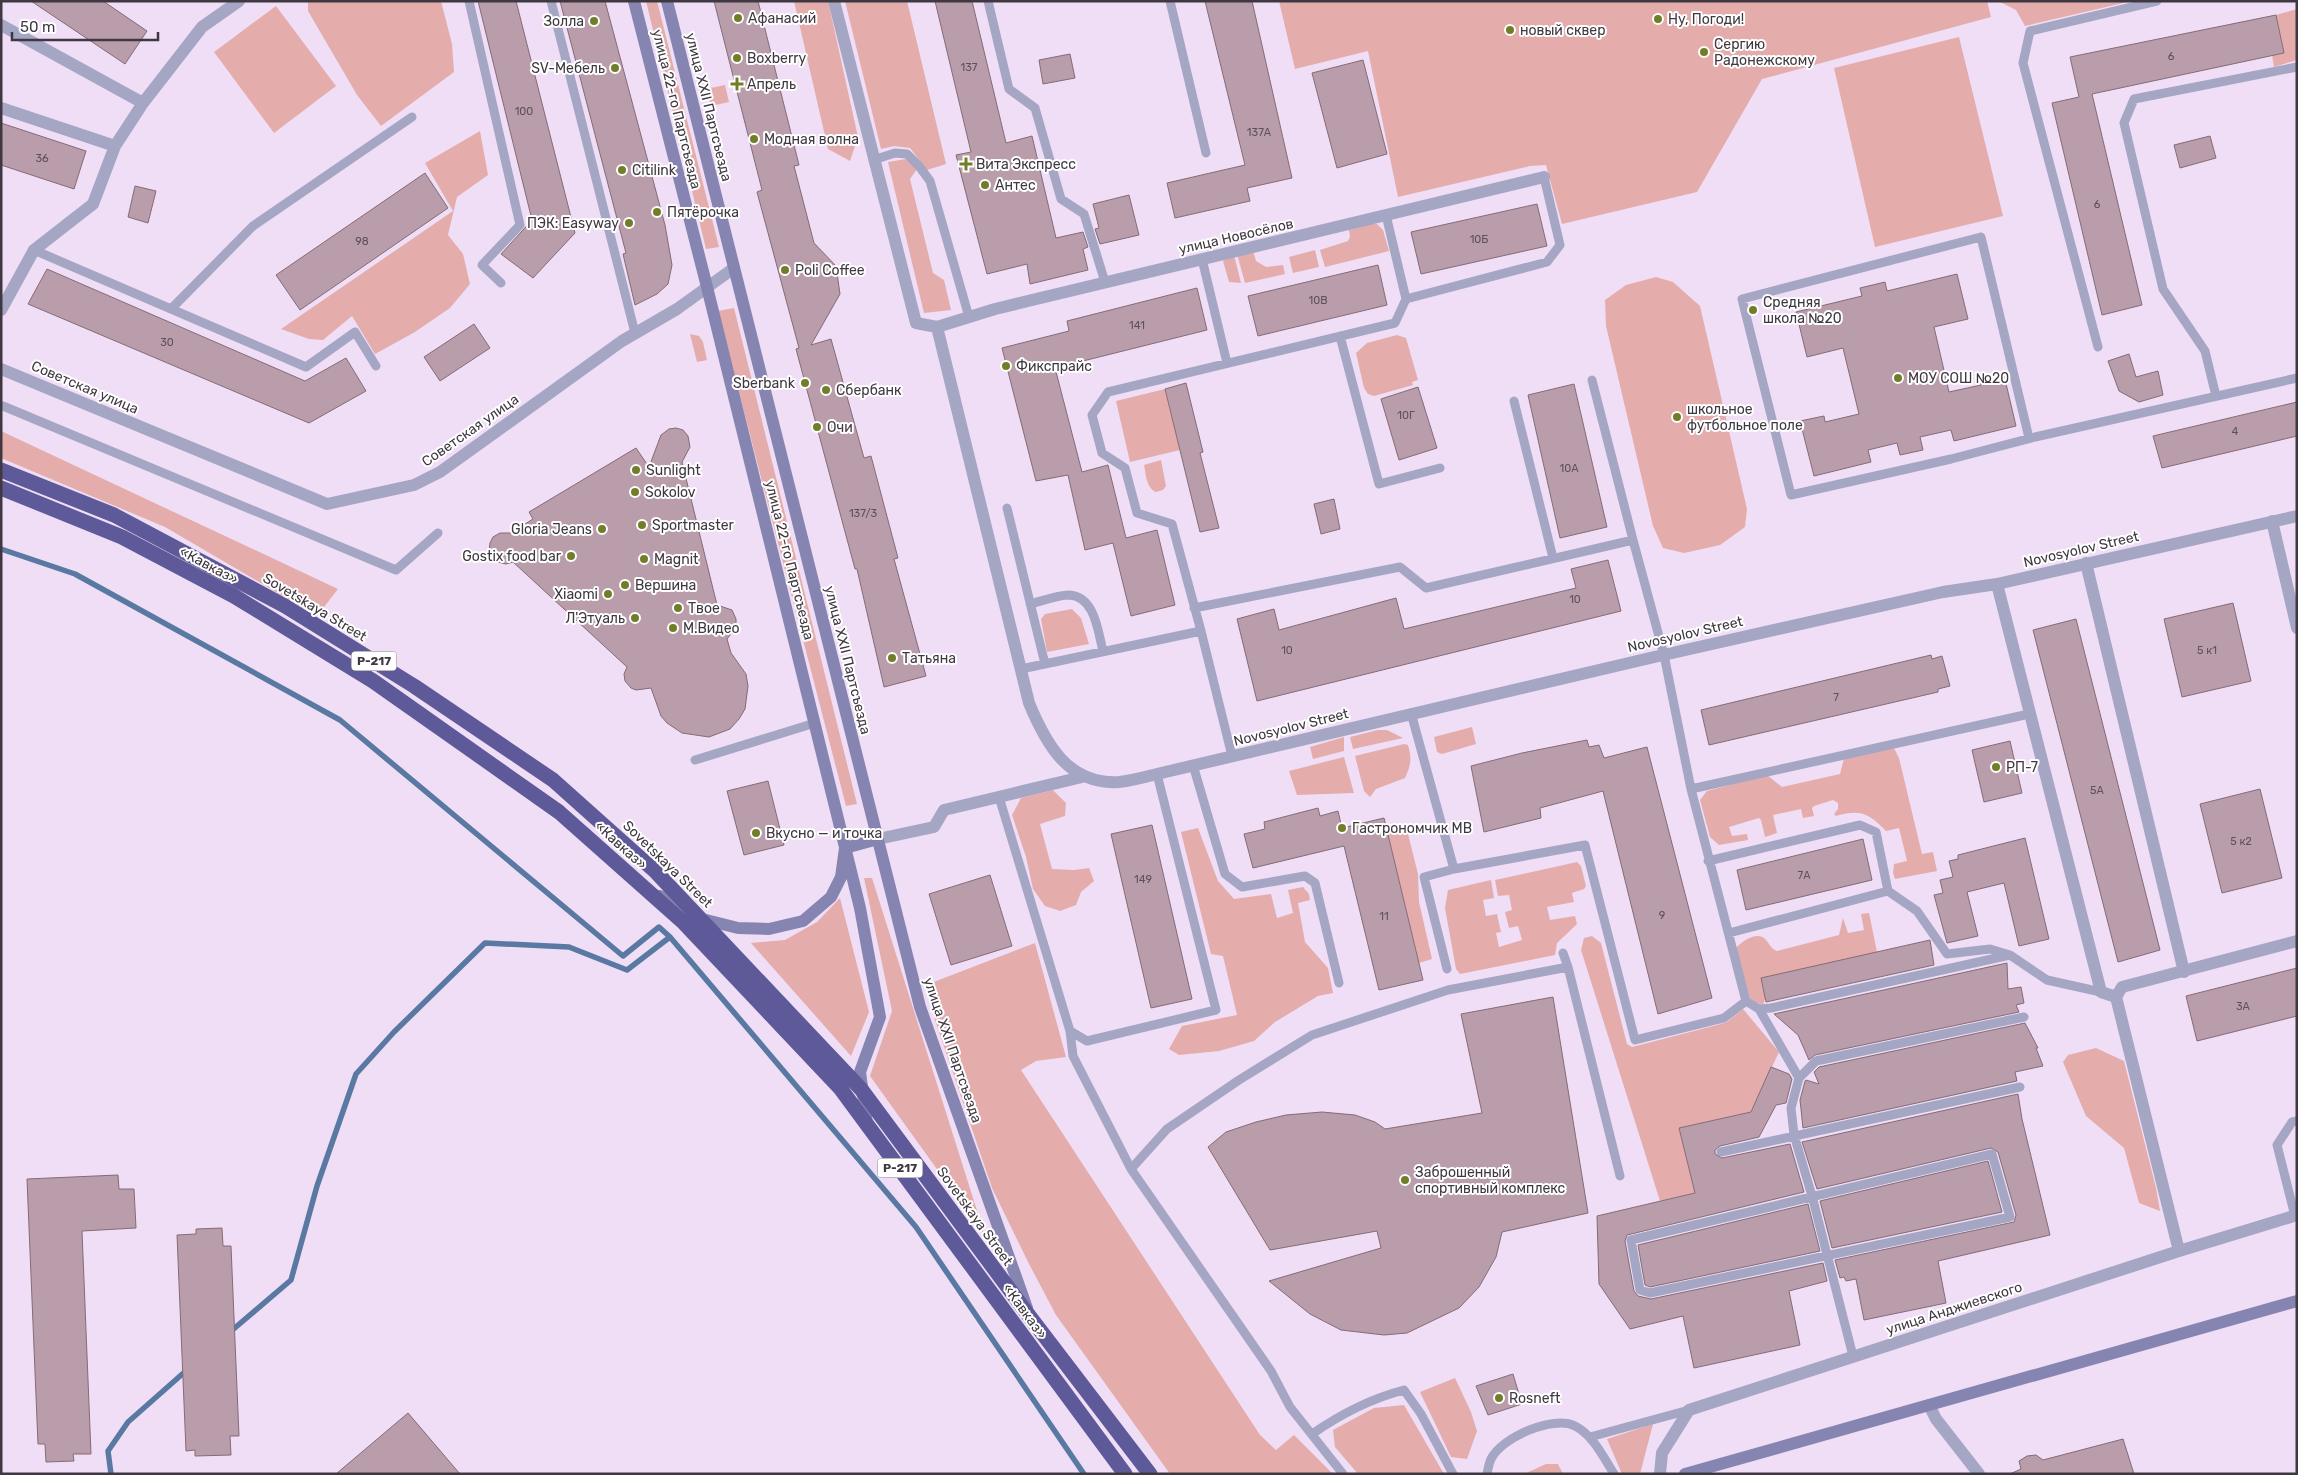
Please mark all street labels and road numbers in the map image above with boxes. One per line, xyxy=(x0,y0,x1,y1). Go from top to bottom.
street label: улица 22-го Партсъезда xyxy=(648,27,705,191)
street label: улица XXII Партсъезда xyxy=(682,31,735,183)
street label: улица Новосёлов xyxy=(1177,215,1295,258)
street label: Советская улица xyxy=(29,357,141,418)
street label: Советская улица xyxy=(419,391,522,470)
street label: улица 22-го Партсъезда xyxy=(761,478,818,642)
street label: Novosyolov Street xyxy=(2022,528,2141,571)
street label: «Кавказ» xyxy=(177,543,241,588)
street label: Sovetskaya Street xyxy=(260,570,370,645)
street label: улица XXII Партсъезда xyxy=(821,584,874,736)
street label: Novosyolov Street xyxy=(1626,613,1745,656)
road number: Р-217 xyxy=(352,651,396,670)
street label: Novosyolov Street xyxy=(1232,705,1351,750)
street label: Sovetskaya Street xyxy=(619,817,716,912)
street label: «Кавказ» xyxy=(591,818,650,873)
street label: улица XXII Партсъезда xyxy=(920,975,985,1125)
road number: Р-217 xyxy=(878,1158,922,1178)
street label: Sovetskaya Street xyxy=(933,1164,1016,1269)
street label: улица Анджиевского xyxy=(1884,1278,2024,1339)
street label: «Кавказ» xyxy=(999,1280,1050,1342)

